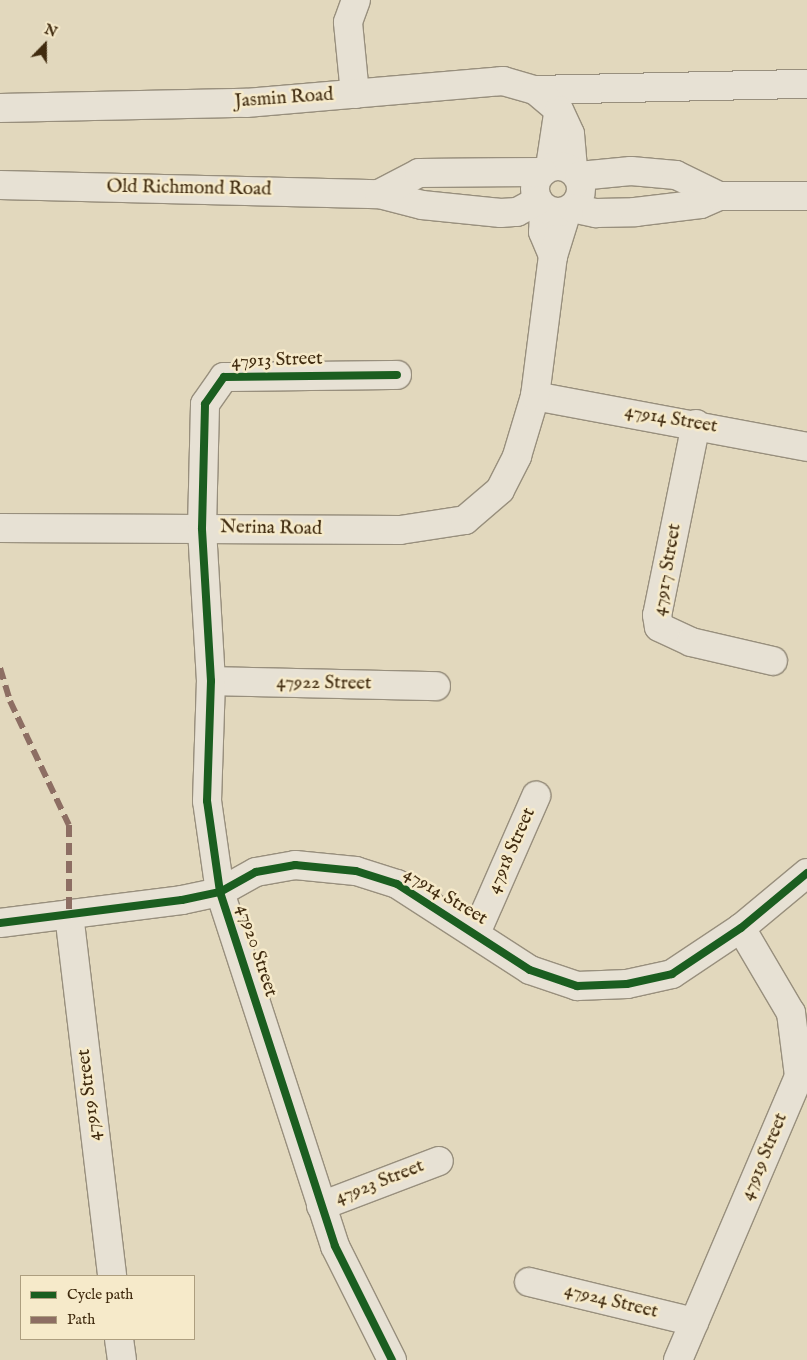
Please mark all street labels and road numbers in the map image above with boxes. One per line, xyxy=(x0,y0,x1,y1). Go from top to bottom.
street label: Jasmin Road xyxy=(234,84,334,114)
street label: Old Richmond Road xyxy=(106,176,272,202)
street label: 47913 Street xyxy=(231,348,323,374)
street label: 47914 Street xyxy=(623,401,719,439)
street label: Nerina Road xyxy=(220,517,322,541)
street label: 47917 Street xyxy=(649,522,687,618)
street label: 47922 Street xyxy=(276,672,372,696)
street label: 47918 Street xyxy=(483,804,541,898)
street label: 47914 Street xyxy=(399,863,491,931)
street label: 47920 Street xyxy=(230,902,282,1000)
street label: 47919 Street xyxy=(73,1048,107,1142)
street label: 47919 Street xyxy=(736,1110,794,1204)
street label: 47923 Street xyxy=(332,1156,428,1210)
street label: 47924 Street xyxy=(562,1279,660,1325)

